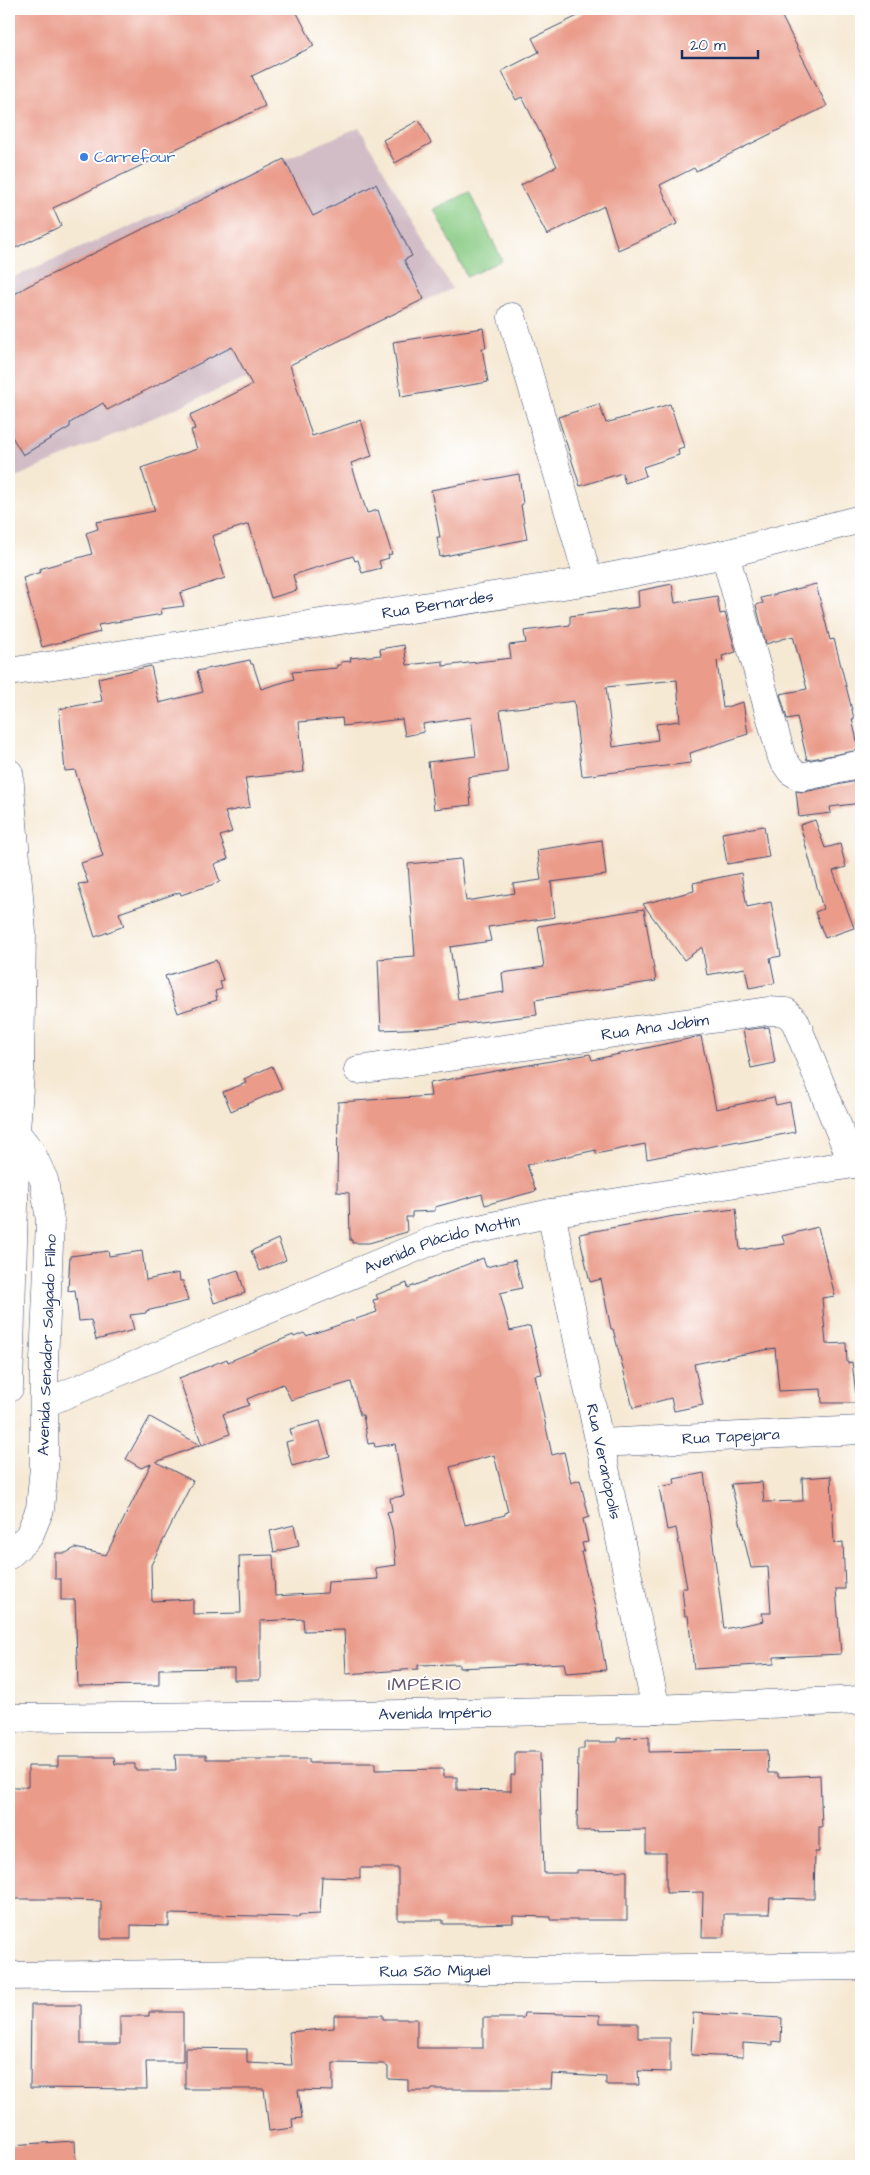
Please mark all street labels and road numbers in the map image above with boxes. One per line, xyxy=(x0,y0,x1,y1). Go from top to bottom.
street label: Rua Bernardes xyxy=(380,585,495,624)
street label: Rua Ana Jobim xyxy=(600,1009,711,1046)
street label: Avenida Plácido Mottin xyxy=(360,1209,522,1279)
street label: Avenida Senador Salgado Filho xyxy=(32,1234,63,1456)
street label: Rua Veranópolis xyxy=(581,1402,627,1521)
street label: Rua Tapejara xyxy=(681,1423,780,1450)
street label: Avenida Império xyxy=(378,1701,492,1725)
street label: Rua São Miguel xyxy=(379,1959,491,1983)

